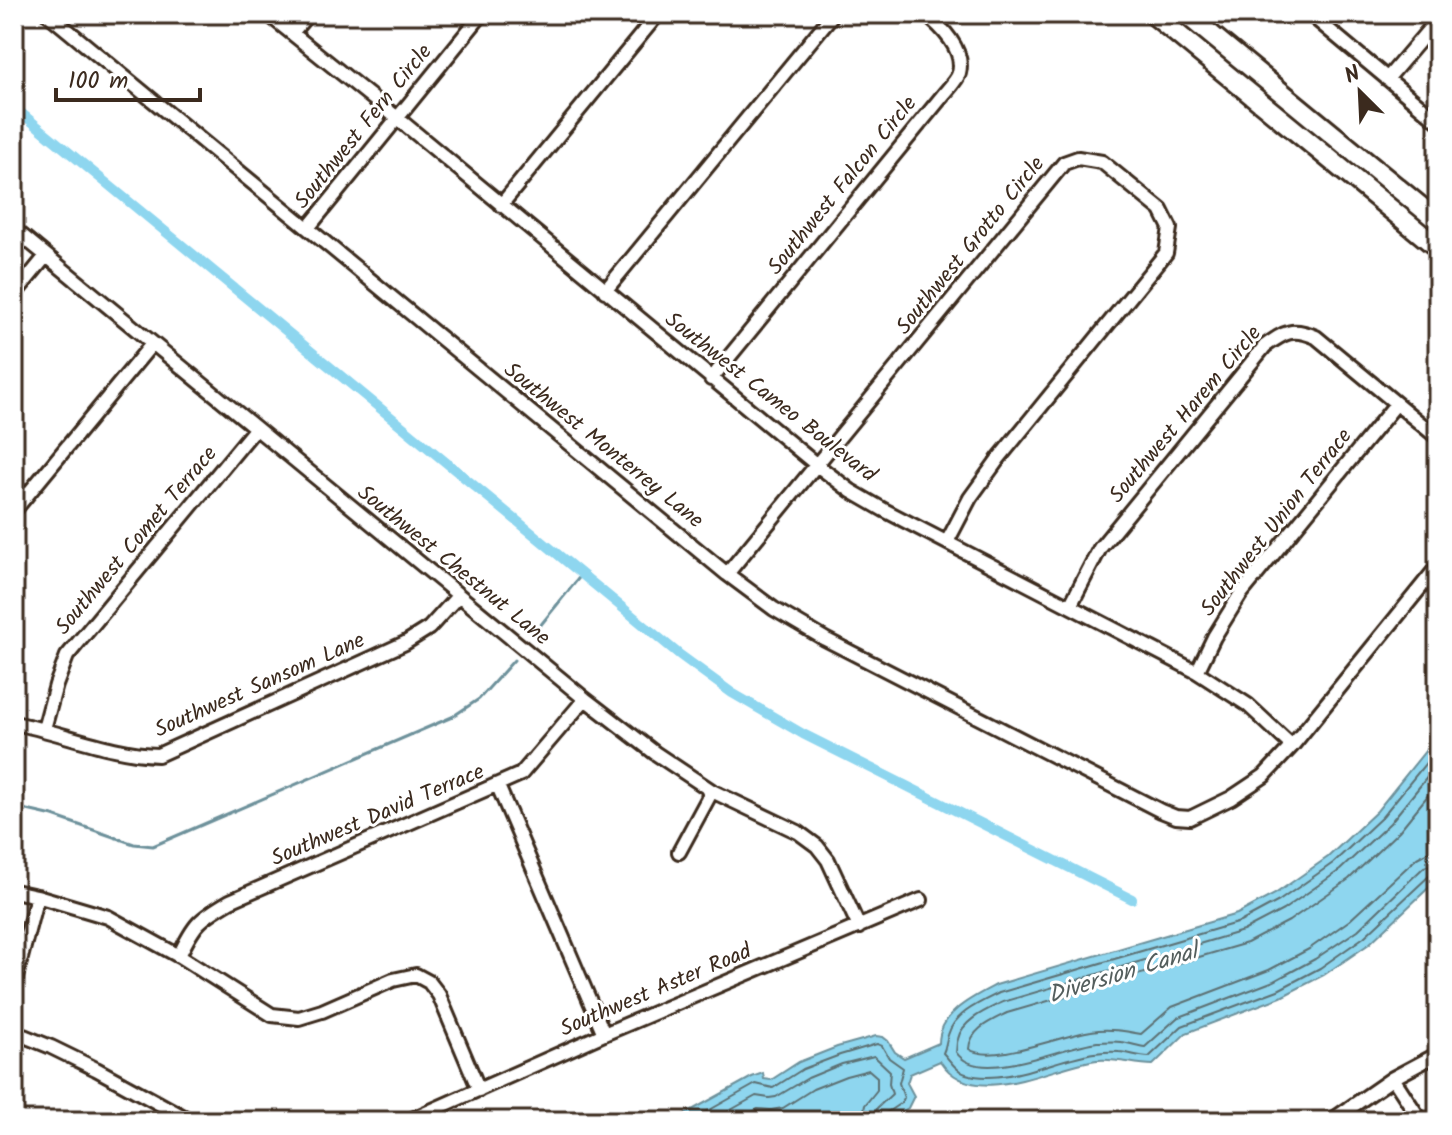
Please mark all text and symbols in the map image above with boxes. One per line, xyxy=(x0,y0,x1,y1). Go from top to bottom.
street label: Southwest Fern Circle xyxy=(286,37,442,217)
scale bar xyxy=(56,52,200,102)
north arrow xyxy=(1320,52,1400,132)
text: N xyxy=(1339,57,1366,95)
text: 100 m xyxy=(68,62,128,101)
street label: Southwest Falcon Circle xyxy=(759,89,927,283)
street label: Southwest Grotto Circle xyxy=(888,149,1054,343)
street label: Southwest Cameo Boulevard xyxy=(656,304,885,493)
street label: Southwest Harem Circle xyxy=(1101,318,1271,512)
street label: Southwest Monterrey Lane xyxy=(495,354,711,538)
street label: Southwest Union Terrace xyxy=(1192,421,1362,625)
street label: Southwest Comet Terrace xyxy=(47,438,227,643)
street label: Southwest Chestnut Lane xyxy=(349,477,557,655)
street label: Southwest Sansom Lane xyxy=(149,624,371,748)
street label: Southwest David Terrace xyxy=(266,755,490,877)
water label: Diversion Canal xyxy=(1043,932,1207,1015)
street label: Southwest Aster Road xyxy=(555,934,758,1047)

